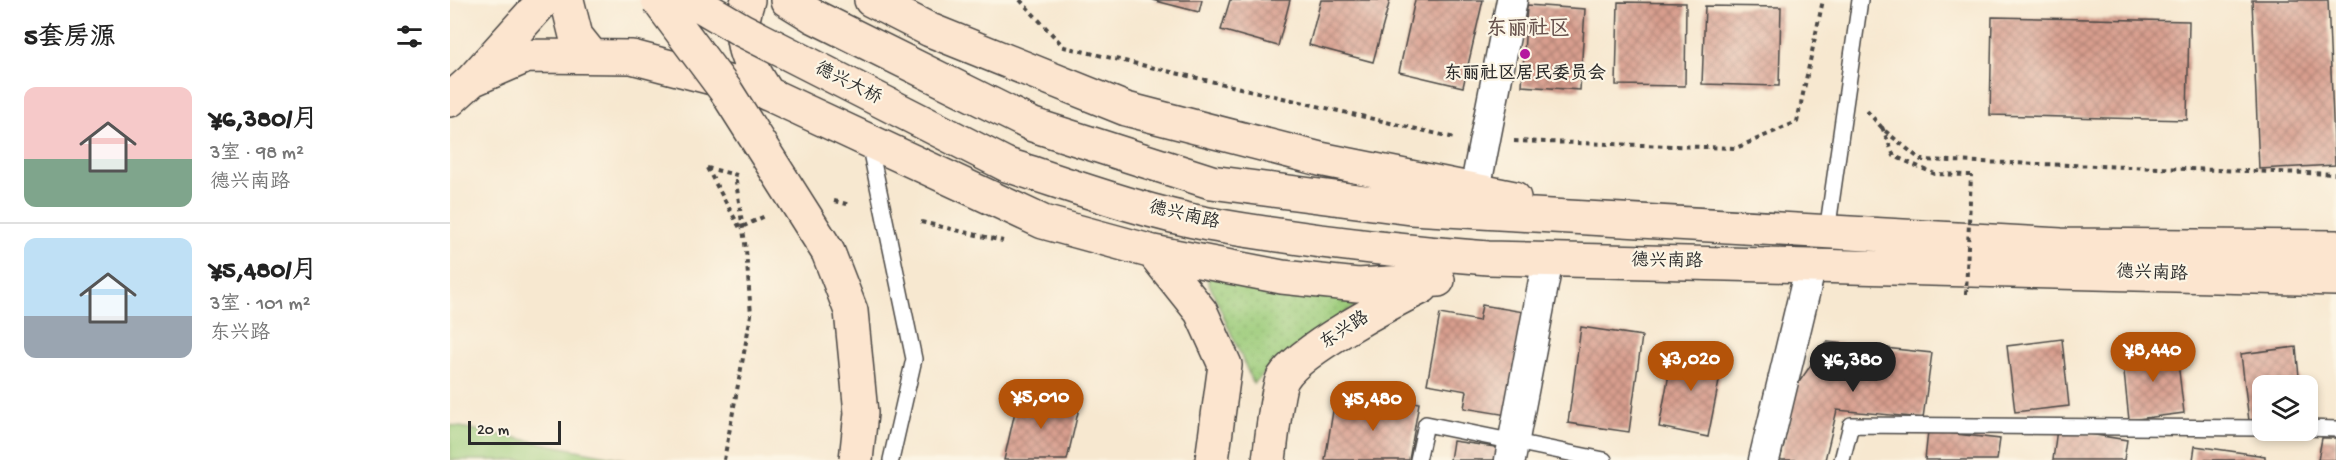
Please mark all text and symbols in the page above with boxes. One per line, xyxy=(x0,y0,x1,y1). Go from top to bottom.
district label: 东丽社区 xyxy=(1486,16,1570,43)
icon: filters xyxy=(393,20,426,53)
text: 5套房源 xyxy=(24,24,116,55)
marker: 东丽社区居民委员会 xyxy=(1518,47,1532,61)
street label: 德兴大桥 xyxy=(811,57,885,110)
place label: 东丽社区居民委员会 xyxy=(1444,63,1606,85)
text: ¥6,380/月 xyxy=(210,106,318,137)
icon: home xyxy=(72,111,144,183)
text: 3室 · 98 m² xyxy=(210,143,304,166)
text: 德兴南路 xyxy=(210,172,290,195)
street label: 德兴南路 xyxy=(1147,197,1222,234)
street label: 德兴南路 xyxy=(1631,250,1703,273)
text: ¥5,480/月 xyxy=(210,257,317,288)
street label: 德兴南路 xyxy=(2116,261,2188,286)
icon: home xyxy=(72,262,144,334)
text: 3室 · 101 m² xyxy=(210,294,311,317)
street label: 东兴路 xyxy=(1316,307,1373,355)
text: 东兴路 xyxy=(210,323,270,346)
pin: ¥8,440 xyxy=(2104,332,2202,383)
text: ¥8,440 xyxy=(2125,340,2181,363)
pin: ¥3,020 xyxy=(1642,341,1740,392)
pin: ¥6,380 xyxy=(1804,342,1902,393)
text: ¥3,020 xyxy=(1662,349,1720,372)
text: ¥6,380 xyxy=(1824,350,1882,373)
map controls xyxy=(2252,375,2318,441)
button: layers xyxy=(2252,375,2318,441)
pin: ¥5,010 xyxy=(992,379,1090,430)
pin: ¥5,480 xyxy=(1324,381,1422,432)
text: ¥5,010 xyxy=(1013,387,1069,410)
text: ¥5,480 xyxy=(1344,389,1402,412)
scale bar xyxy=(468,418,561,446)
text: 20 m xyxy=(477,422,509,441)

